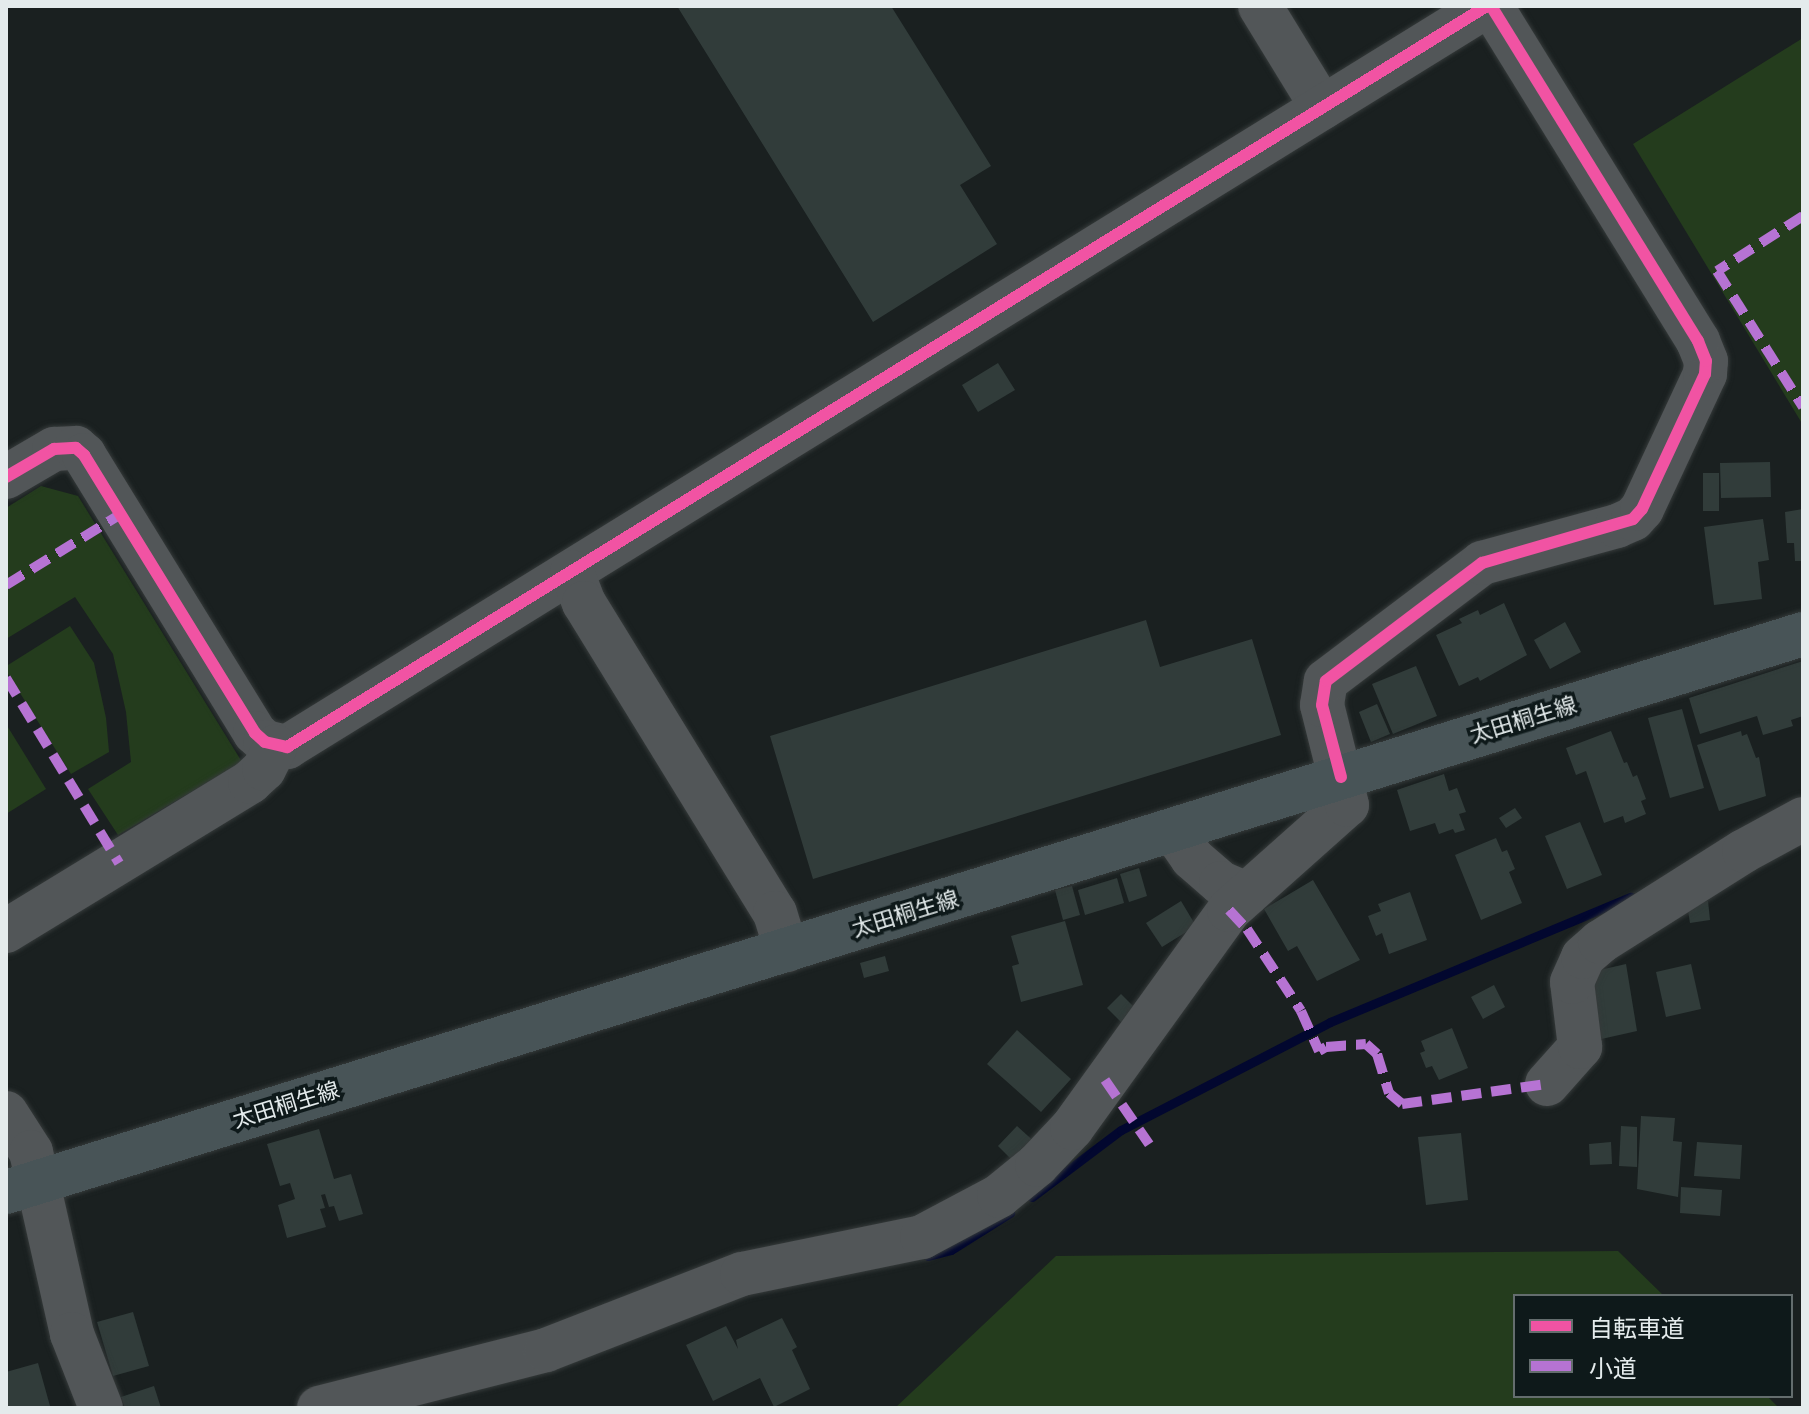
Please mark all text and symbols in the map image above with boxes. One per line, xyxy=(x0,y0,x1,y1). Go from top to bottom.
street label: 太田桐生線 xyxy=(1467,691,1579,749)
street label: 太田桐生線 xyxy=(849,885,961,943)
street label: 太田桐生線 xyxy=(230,1076,342,1134)
legend xyxy=(1513,1294,1793,1398)
text: 自転車道 xyxy=(1589,1315,1685,1342)
text: 小道 xyxy=(1589,1355,1637,1382)

